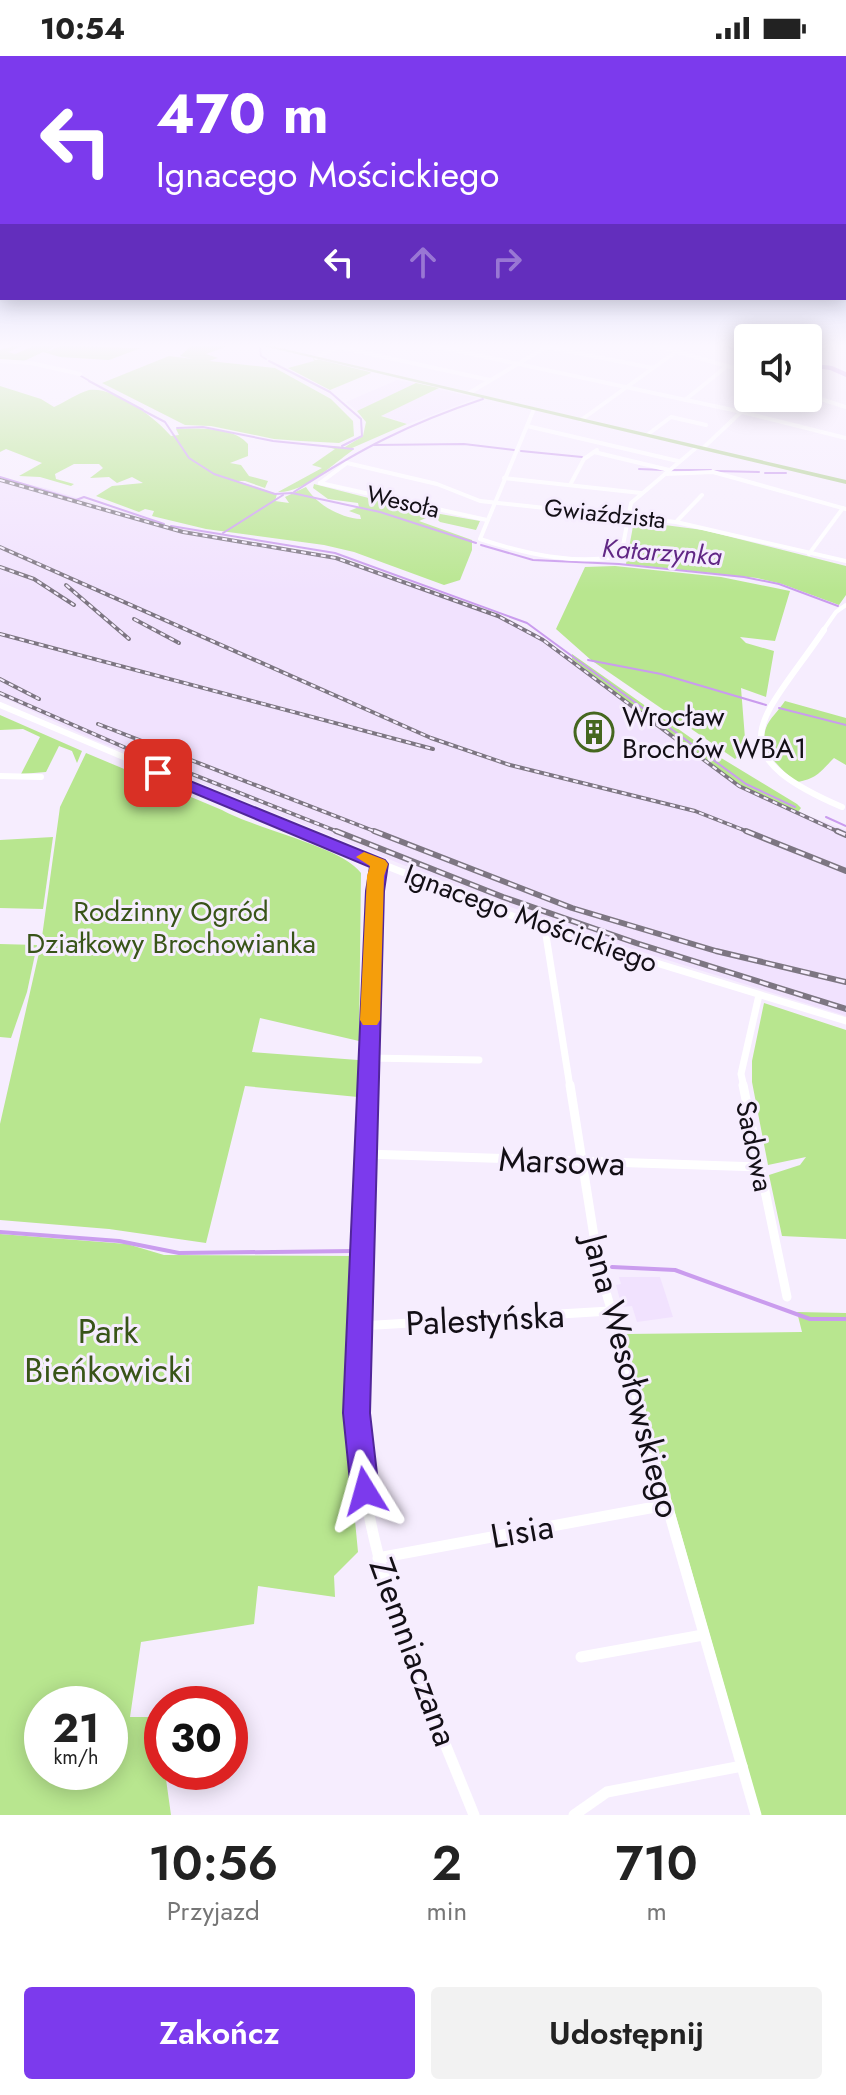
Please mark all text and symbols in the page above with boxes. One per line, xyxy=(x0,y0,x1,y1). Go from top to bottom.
text: 10:54 xyxy=(40,7,125,50)
text: 470 m xyxy=(156,73,329,154)
icon: left xyxy=(24,88,128,192)
text: Ignacego Mościckiego xyxy=(156,148,499,200)
icon: left xyxy=(317,240,361,284)
icon: ahead xyxy=(401,240,445,284)
icon: right xyxy=(485,240,529,284)
map controls xyxy=(734,324,822,412)
button: sound xyxy=(734,324,822,412)
street label: Wesoła xyxy=(363,476,443,527)
street label: Gwiaździsta xyxy=(543,490,668,537)
water label: Katarzynka xyxy=(601,529,724,575)
place label: Wrocław Brochów WBA1 xyxy=(622,696,807,769)
building icon: Wrocław Brochów WBA1 xyxy=(573,711,615,753)
pin xyxy=(124,739,192,807)
icon: arrive xyxy=(136,751,180,795)
street label: Ignacego Mościckiego xyxy=(398,854,663,983)
park label: Rodzinny Ogród Działkowy Brochowianka xyxy=(26,891,316,964)
street label: Sadowa xyxy=(725,1097,784,1195)
street label: Marsowa xyxy=(498,1135,626,1188)
street label: Jana Wesołowskiego xyxy=(569,1225,693,1523)
street label: Palestyńska xyxy=(404,1291,566,1348)
park label: Park Bieńkowicki xyxy=(24,1307,192,1395)
position arrow xyxy=(323,1449,407,1533)
street label: Lisia xyxy=(487,1502,557,1561)
street label: Ziemniaczana xyxy=(357,1551,470,1753)
speed limit sign: 30 xyxy=(144,1686,248,1790)
text: 21 xyxy=(53,1699,99,1757)
text: km/h xyxy=(53,1743,99,1772)
text: 10:56 xyxy=(148,1829,278,1898)
text: 2 xyxy=(432,1829,462,1898)
text: 710 xyxy=(616,1829,698,1898)
text: Przyjazd xyxy=(167,1892,260,1930)
text: min xyxy=(427,1892,467,1930)
text: m xyxy=(646,1892,667,1930)
button: Zakończ xyxy=(24,1987,415,2079)
button: Udostępnij xyxy=(431,1987,822,2079)

